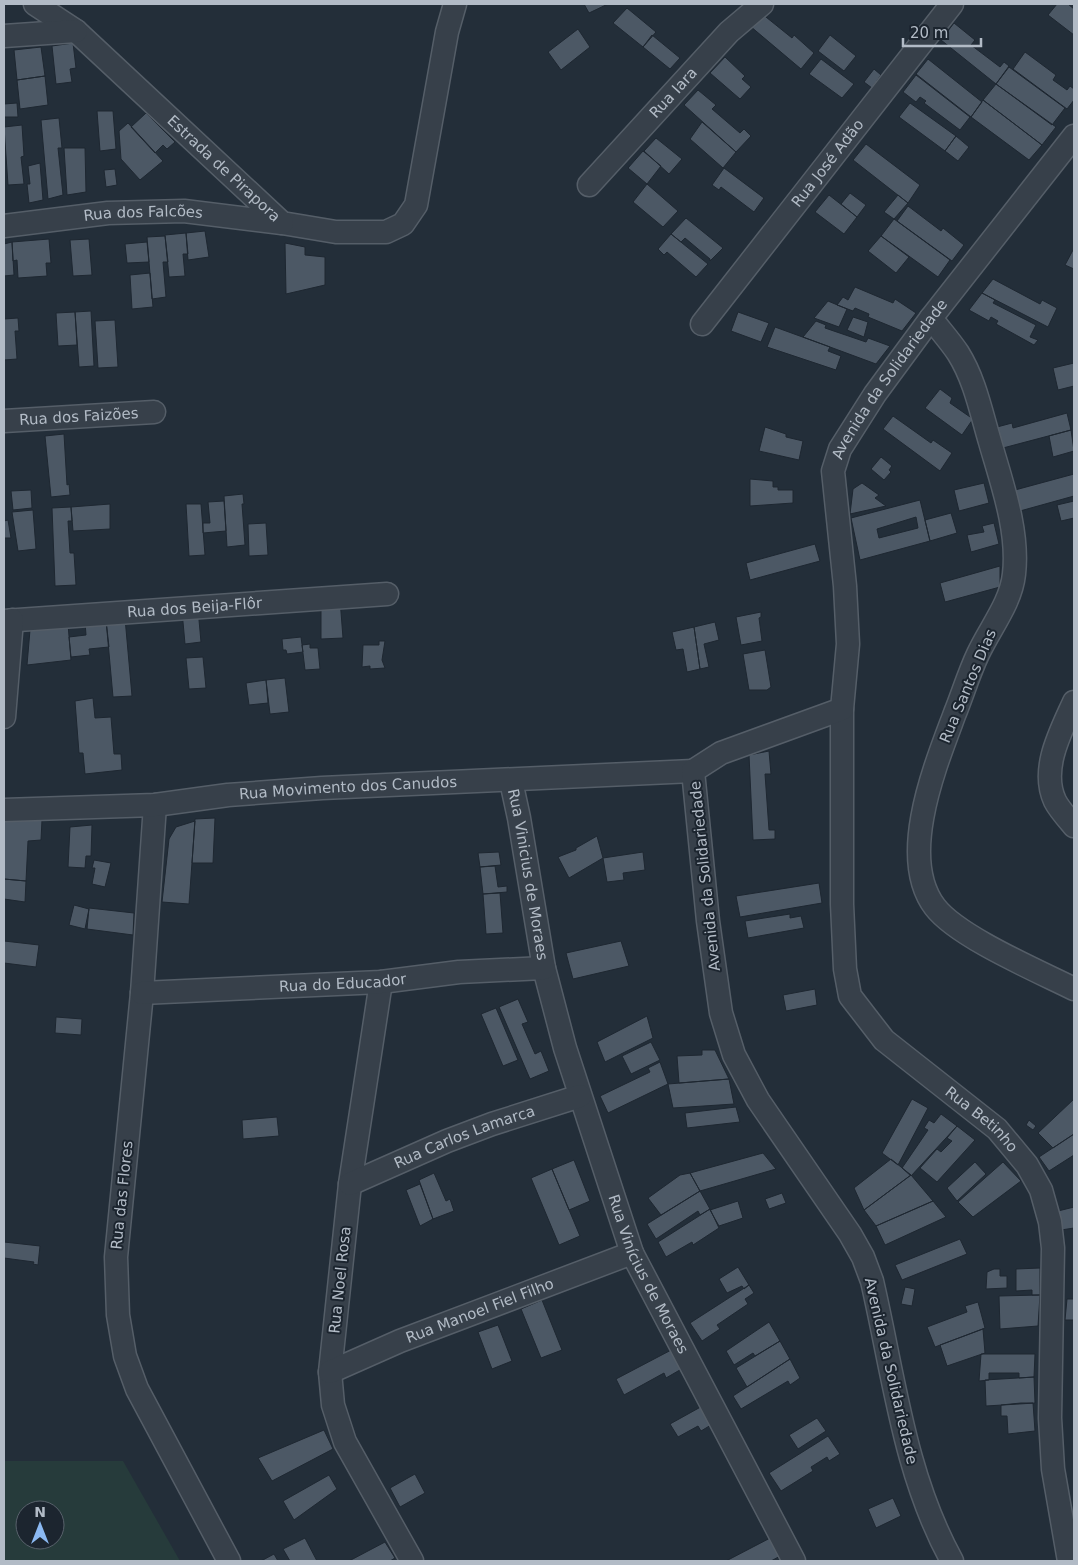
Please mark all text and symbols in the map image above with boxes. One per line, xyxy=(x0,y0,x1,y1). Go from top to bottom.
scale bar xyxy=(903,15,980,47)
text: 20 m xyxy=(910,24,948,42)
street label: Rua Iara xyxy=(646,64,701,122)
street label: Estrada de Pirapora xyxy=(163,112,284,226)
street label: Rua José Adão xyxy=(788,116,868,211)
street label: Rua dos Falcões xyxy=(82,202,204,225)
street label: Avenida da Solidariedade xyxy=(828,296,951,461)
street label: Rua dos Faizões xyxy=(19,404,139,429)
street label: Rua dos Beija-Flôr xyxy=(126,594,263,621)
street label: Rua Santos Dias xyxy=(936,626,1000,746)
street label: Rua Movimento dos Canudos xyxy=(238,773,458,803)
street label: Avenida da Solidariedade xyxy=(686,780,724,972)
street label: Rua Vinicius de Moraes xyxy=(504,787,552,962)
street label: Rua do Educador xyxy=(279,970,408,996)
street label: Rua Betinho xyxy=(942,1083,1022,1156)
street label: Rua Carlos Lamarca xyxy=(391,1102,537,1172)
street label: Rua das Flores xyxy=(107,1139,137,1250)
street label: Rua Vinícius de Moraes xyxy=(604,1192,692,1357)
street label: Rua Noel Rosa xyxy=(325,1225,355,1335)
street label: Rua Manoel Fiel Filho xyxy=(403,1274,556,1347)
street label: Avenida da Solidariedade xyxy=(861,1276,921,1466)
north arrow xyxy=(15,1500,65,1550)
text: N xyxy=(34,1504,46,1520)

